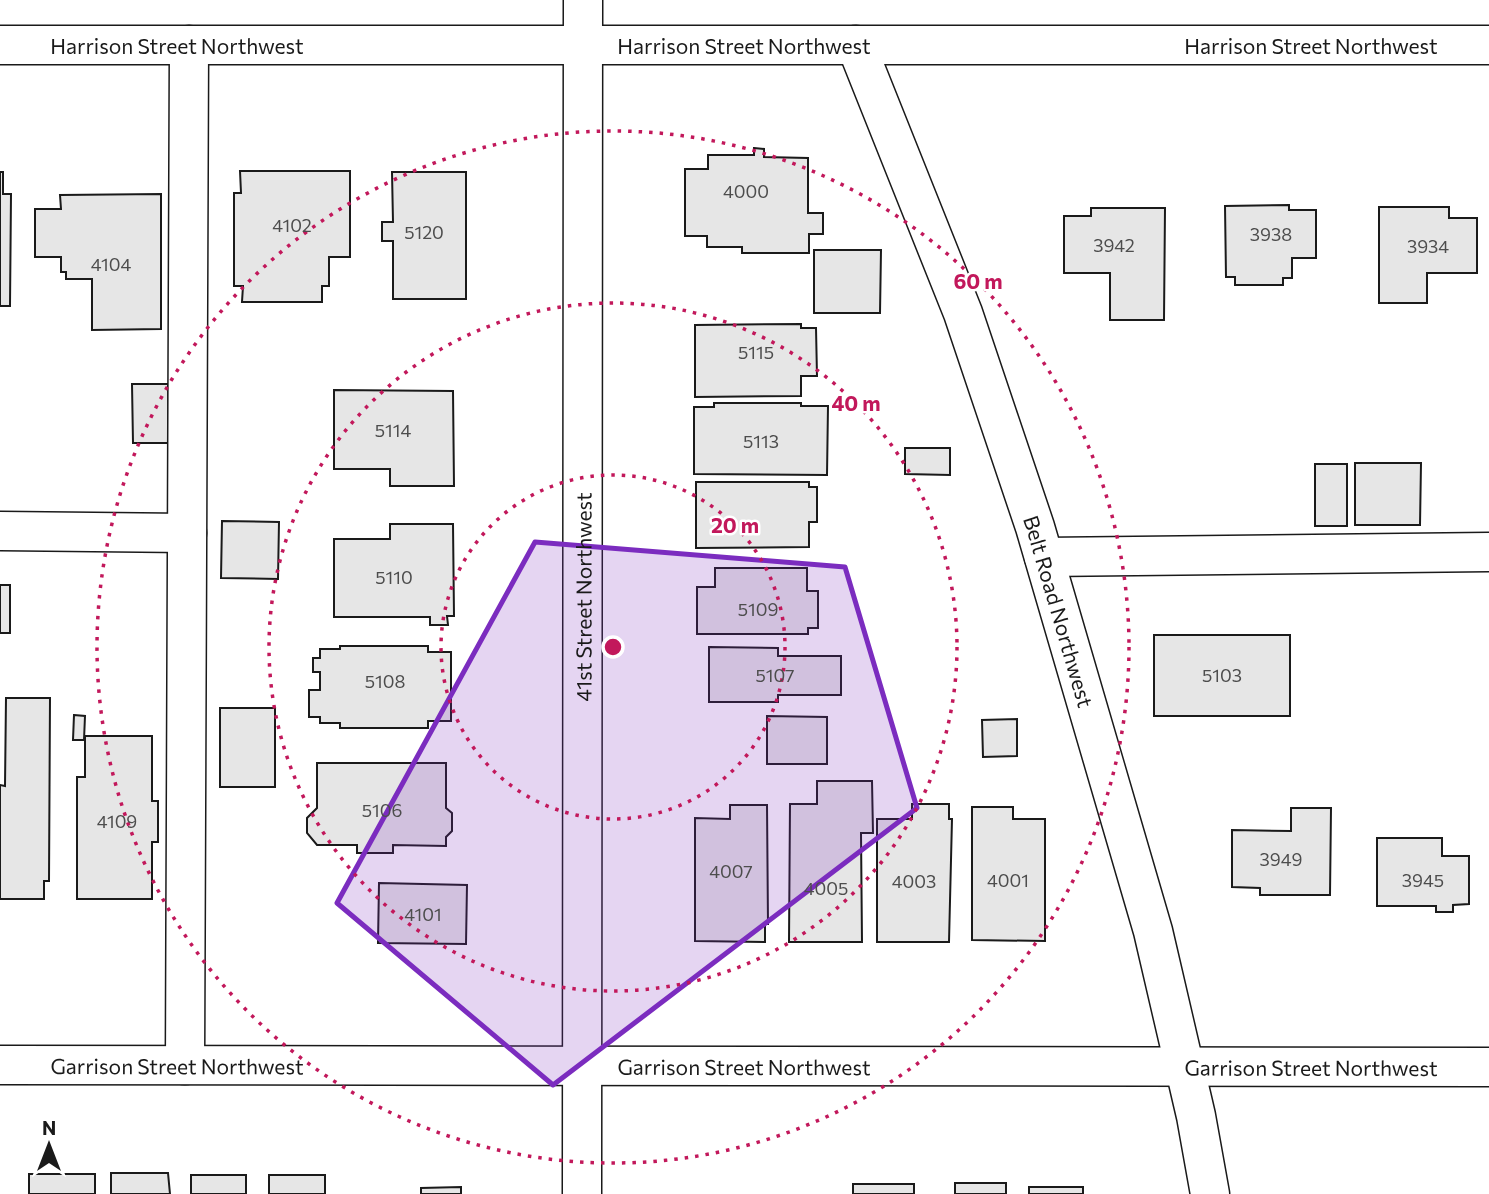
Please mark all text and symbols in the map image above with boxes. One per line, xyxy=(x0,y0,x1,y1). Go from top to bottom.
street label: Harrison Street Northwest xyxy=(50,33,304,58)
street label: Harrison Street Northwest xyxy=(617,33,871,58)
street label: Harrison Street Northwest xyxy=(1184,33,1438,58)
house number: 4000 xyxy=(723,180,769,202)
house number: 4102 xyxy=(272,214,312,236)
house number: 5120 xyxy=(404,221,444,243)
house number: 3938 xyxy=(1250,223,1292,245)
house number: 3942 xyxy=(1093,234,1135,256)
house number: 3934 xyxy=(1407,235,1449,257)
house number: 4104 xyxy=(91,253,131,275)
text: 60 m xyxy=(953,268,1003,293)
house number: 5115 xyxy=(738,341,774,363)
text: 40 m xyxy=(831,390,881,415)
house number: 5114 xyxy=(375,419,411,441)
house number: 5113 xyxy=(743,430,779,452)
street label: 41st Street Northwest xyxy=(570,492,595,702)
text: 20 m xyxy=(711,512,759,537)
street label: Belt Road Northwest xyxy=(1019,512,1099,710)
house number: 5110 xyxy=(375,566,413,588)
house number: 5109 xyxy=(738,598,778,620)
centre of rings xyxy=(601,635,625,659)
house number: 5107 xyxy=(755,664,795,686)
house number: 5103 xyxy=(1202,664,1242,686)
house number: 5108 xyxy=(365,670,405,692)
house number: 5106 xyxy=(362,799,402,821)
house number: 4109 xyxy=(97,810,137,832)
house number: 3949 xyxy=(1260,848,1302,870)
house number: 4007 xyxy=(709,860,753,882)
house number: 4001 xyxy=(987,869,1029,891)
house number: 3945 xyxy=(1402,869,1444,891)
house number: 4003 xyxy=(892,870,936,892)
house number: 4005 xyxy=(804,877,848,899)
house number: 4101 xyxy=(404,903,442,925)
street label: Garrison Street Northwest xyxy=(50,1053,304,1078)
street label: Garrison Street Northwest xyxy=(617,1053,871,1079)
street label: Garrison Street Northwest xyxy=(1184,1054,1438,1079)
north arrow xyxy=(14,1110,84,1180)
text: N xyxy=(42,1116,56,1139)

